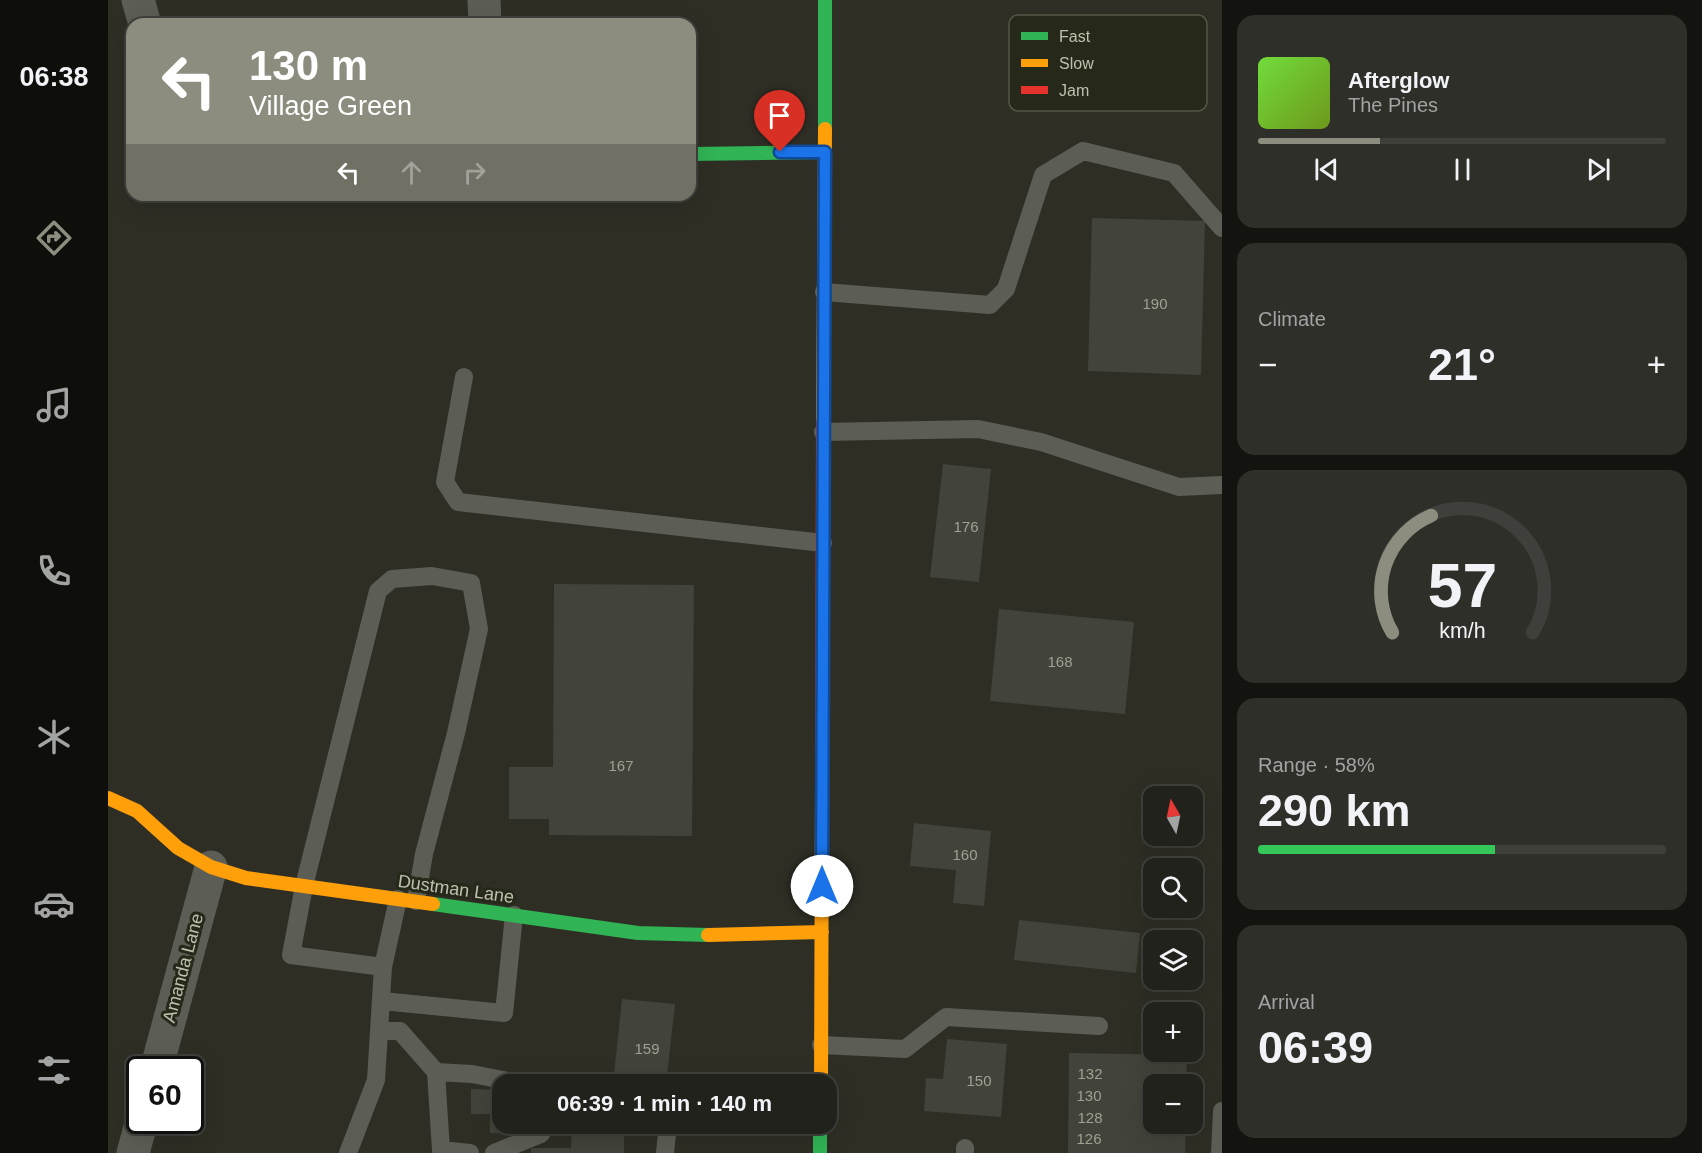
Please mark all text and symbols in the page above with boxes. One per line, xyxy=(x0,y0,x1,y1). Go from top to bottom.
legend xyxy=(1009,15,1207,111)
text: Fast xyxy=(1059,28,1091,45)
icon: left xyxy=(150,42,228,120)
text: 130 m xyxy=(249,42,368,89)
text: Slow xyxy=(1059,55,1094,72)
text: 06:38 xyxy=(19,62,89,92)
text: Afterglow xyxy=(1348,68,1449,93)
text: Jam xyxy=(1059,82,1089,99)
pin xyxy=(754,90,805,152)
text: Village Green xyxy=(249,91,412,121)
text: The Pines xyxy=(1348,94,1438,116)
icon: arrive xyxy=(763,99,796,132)
icon: previous xyxy=(1310,153,1343,186)
icon: pause xyxy=(1446,153,1479,186)
icon: next xyxy=(1582,153,1615,186)
icon: left xyxy=(332,156,365,189)
icon: ahead xyxy=(395,156,428,189)
icon: right xyxy=(458,156,491,189)
icon: directions xyxy=(33,217,75,259)
house number: 190 xyxy=(1142,295,1168,312)
text: Climate xyxy=(1258,308,1326,330)
text: 21° xyxy=(1428,339,1496,390)
text: − xyxy=(1258,346,1277,383)
text: + xyxy=(1647,346,1666,383)
icon: music xyxy=(33,384,75,426)
house number: 176 xyxy=(953,518,979,535)
icon: phone xyxy=(33,550,75,592)
text: 57 xyxy=(1427,552,1497,621)
text: km/h xyxy=(1439,620,1485,644)
house number: 168 xyxy=(1047,653,1073,670)
icon: climate xyxy=(33,716,75,758)
text: Range · 58% xyxy=(1258,754,1375,776)
house number: 167 xyxy=(608,757,634,774)
text: 290 km xyxy=(1258,785,1411,836)
north arrow xyxy=(1143,786,1203,846)
map controls xyxy=(1143,786,1203,1134)
house number: 160 xyxy=(952,846,978,863)
position arrow xyxy=(790,854,854,918)
button: search xyxy=(1143,858,1203,918)
street label: Dustman Lane xyxy=(397,871,515,907)
icon: car xyxy=(33,883,75,925)
street label: Amanda Lane xyxy=(159,911,207,1025)
button: layers xyxy=(1143,930,1203,990)
text: Arrival xyxy=(1258,991,1315,1013)
button: + xyxy=(1143,1002,1203,1062)
text: 06:39 xyxy=(1258,1022,1373,1073)
house number: 159 xyxy=(634,1040,660,1057)
icon: filters xyxy=(33,1049,75,1091)
speed limit sign: 60 xyxy=(126,1056,204,1134)
house number: 132 xyxy=(1077,1065,1103,1082)
house number: 150 xyxy=(966,1072,992,1089)
button: − xyxy=(1143,1074,1203,1134)
house number: 130 xyxy=(1076,1087,1102,1104)
text: 06:39 · 1 min · 140 m xyxy=(557,1091,772,1116)
house number: 128 xyxy=(1077,1109,1103,1126)
house number: 126 xyxy=(1076,1130,1102,1147)

